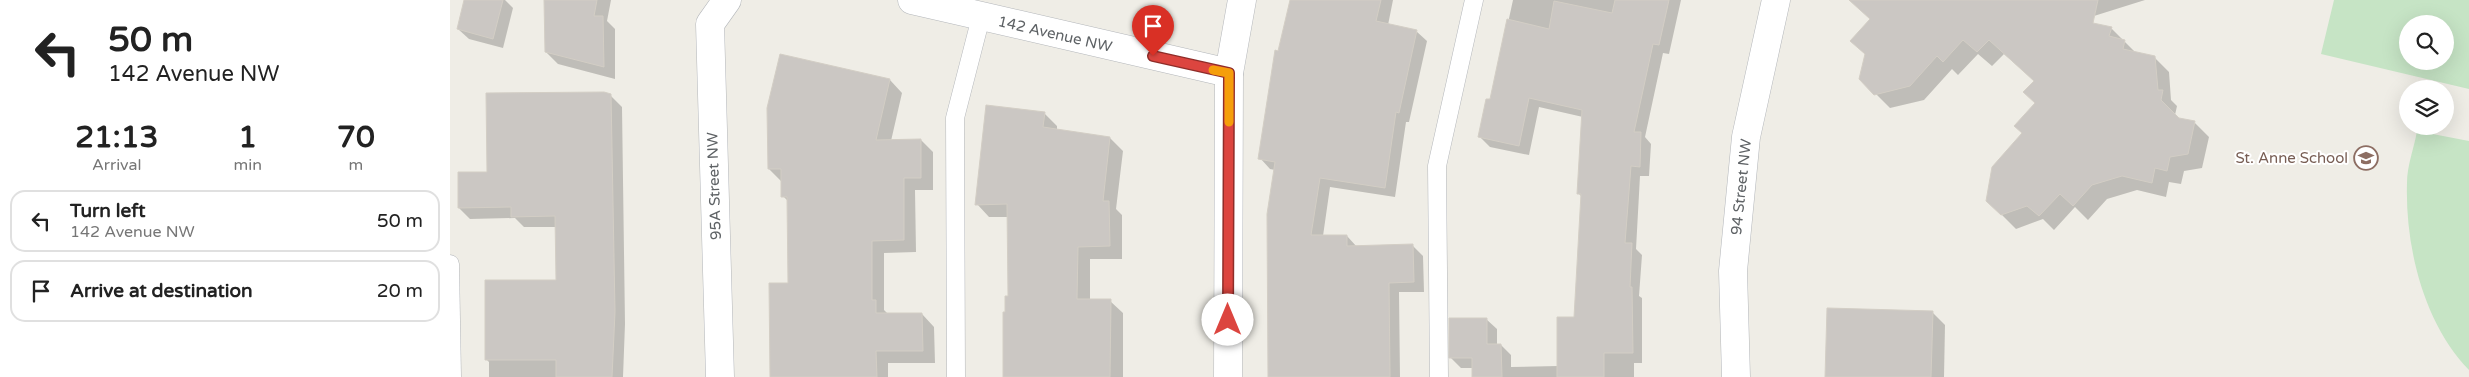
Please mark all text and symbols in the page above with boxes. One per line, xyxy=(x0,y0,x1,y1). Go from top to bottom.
pin xyxy=(1132,5,1174,56)
street label: 142 Avenue NW xyxy=(996,12,1114,56)
icon: arrive xyxy=(1139,12,1167,40)
map controls xyxy=(2399,15,2454,135)
button: search xyxy=(2399,15,2454,70)
text: 50 m xyxy=(108,19,193,61)
icon: left xyxy=(25,20,90,85)
text: 142 Avenue NW xyxy=(108,61,280,87)
button: layers xyxy=(2399,80,2454,135)
text: 21:13 xyxy=(75,119,158,156)
text: 1 xyxy=(238,119,257,156)
text: 70 xyxy=(337,119,375,156)
street label: 95A Street NW xyxy=(703,132,725,240)
street label: 94 Street NW xyxy=(1727,138,1755,236)
school or university icon: St. Anne School xyxy=(2353,145,2379,171)
place label: St. Anne School xyxy=(2235,149,2348,167)
text: Arrival xyxy=(92,155,141,175)
text: min xyxy=(234,155,262,175)
text: m xyxy=(349,155,363,175)
text: Turn left xyxy=(70,200,146,222)
icon: left xyxy=(27,207,55,235)
text: 50 m xyxy=(377,210,423,232)
text: 142 Avenue NW xyxy=(70,222,195,242)
icon: arrive xyxy=(27,277,55,305)
text: Arrive at destination xyxy=(70,280,253,302)
text: 20 m xyxy=(377,280,423,302)
position arrow xyxy=(1201,293,1253,345)

